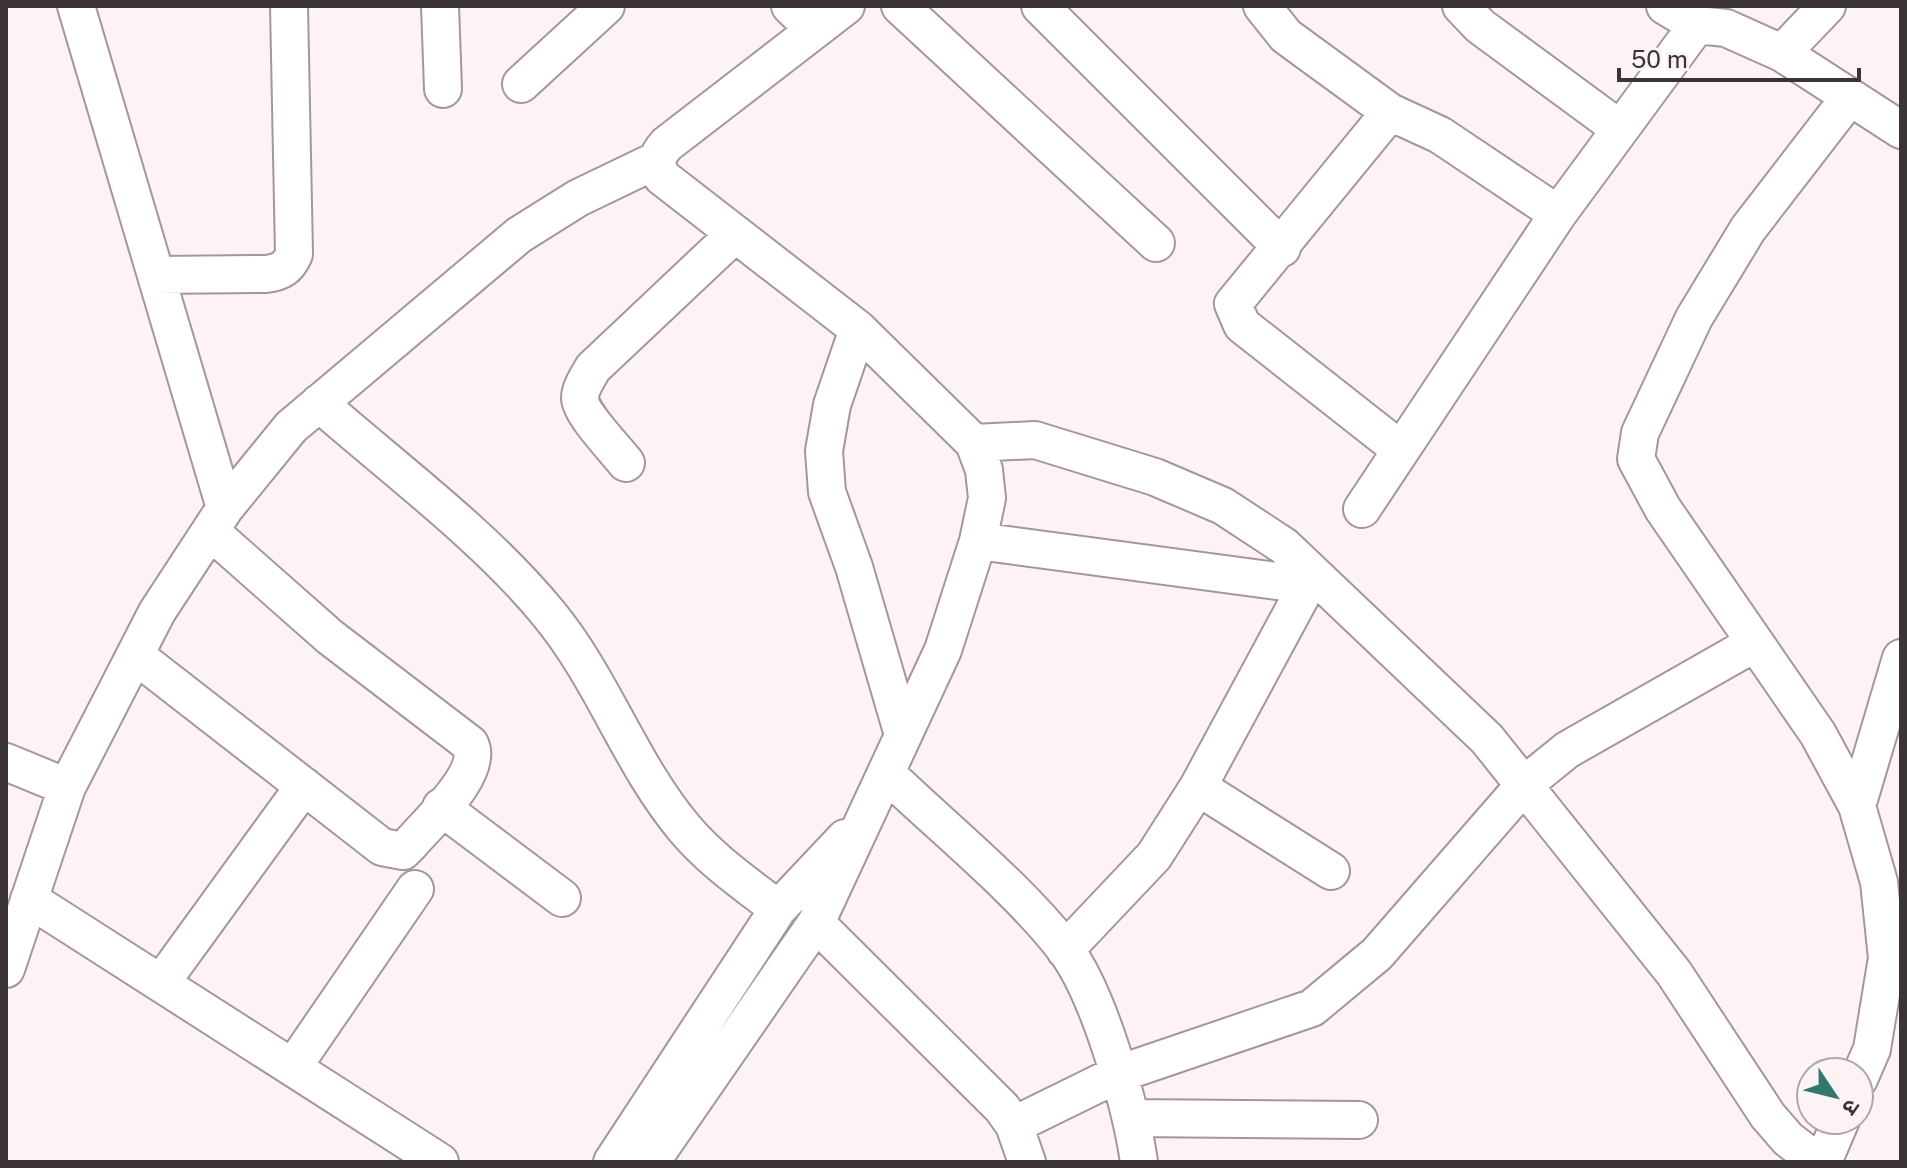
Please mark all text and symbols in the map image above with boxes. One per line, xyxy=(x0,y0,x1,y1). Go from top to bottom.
scale bar xyxy=(1619,32,1859,82)
text: 50 m xyxy=(1631,45,1688,73)
north arrow xyxy=(1795,1056,1875,1136)
text: उ xyxy=(1836,1095,1866,1121)

